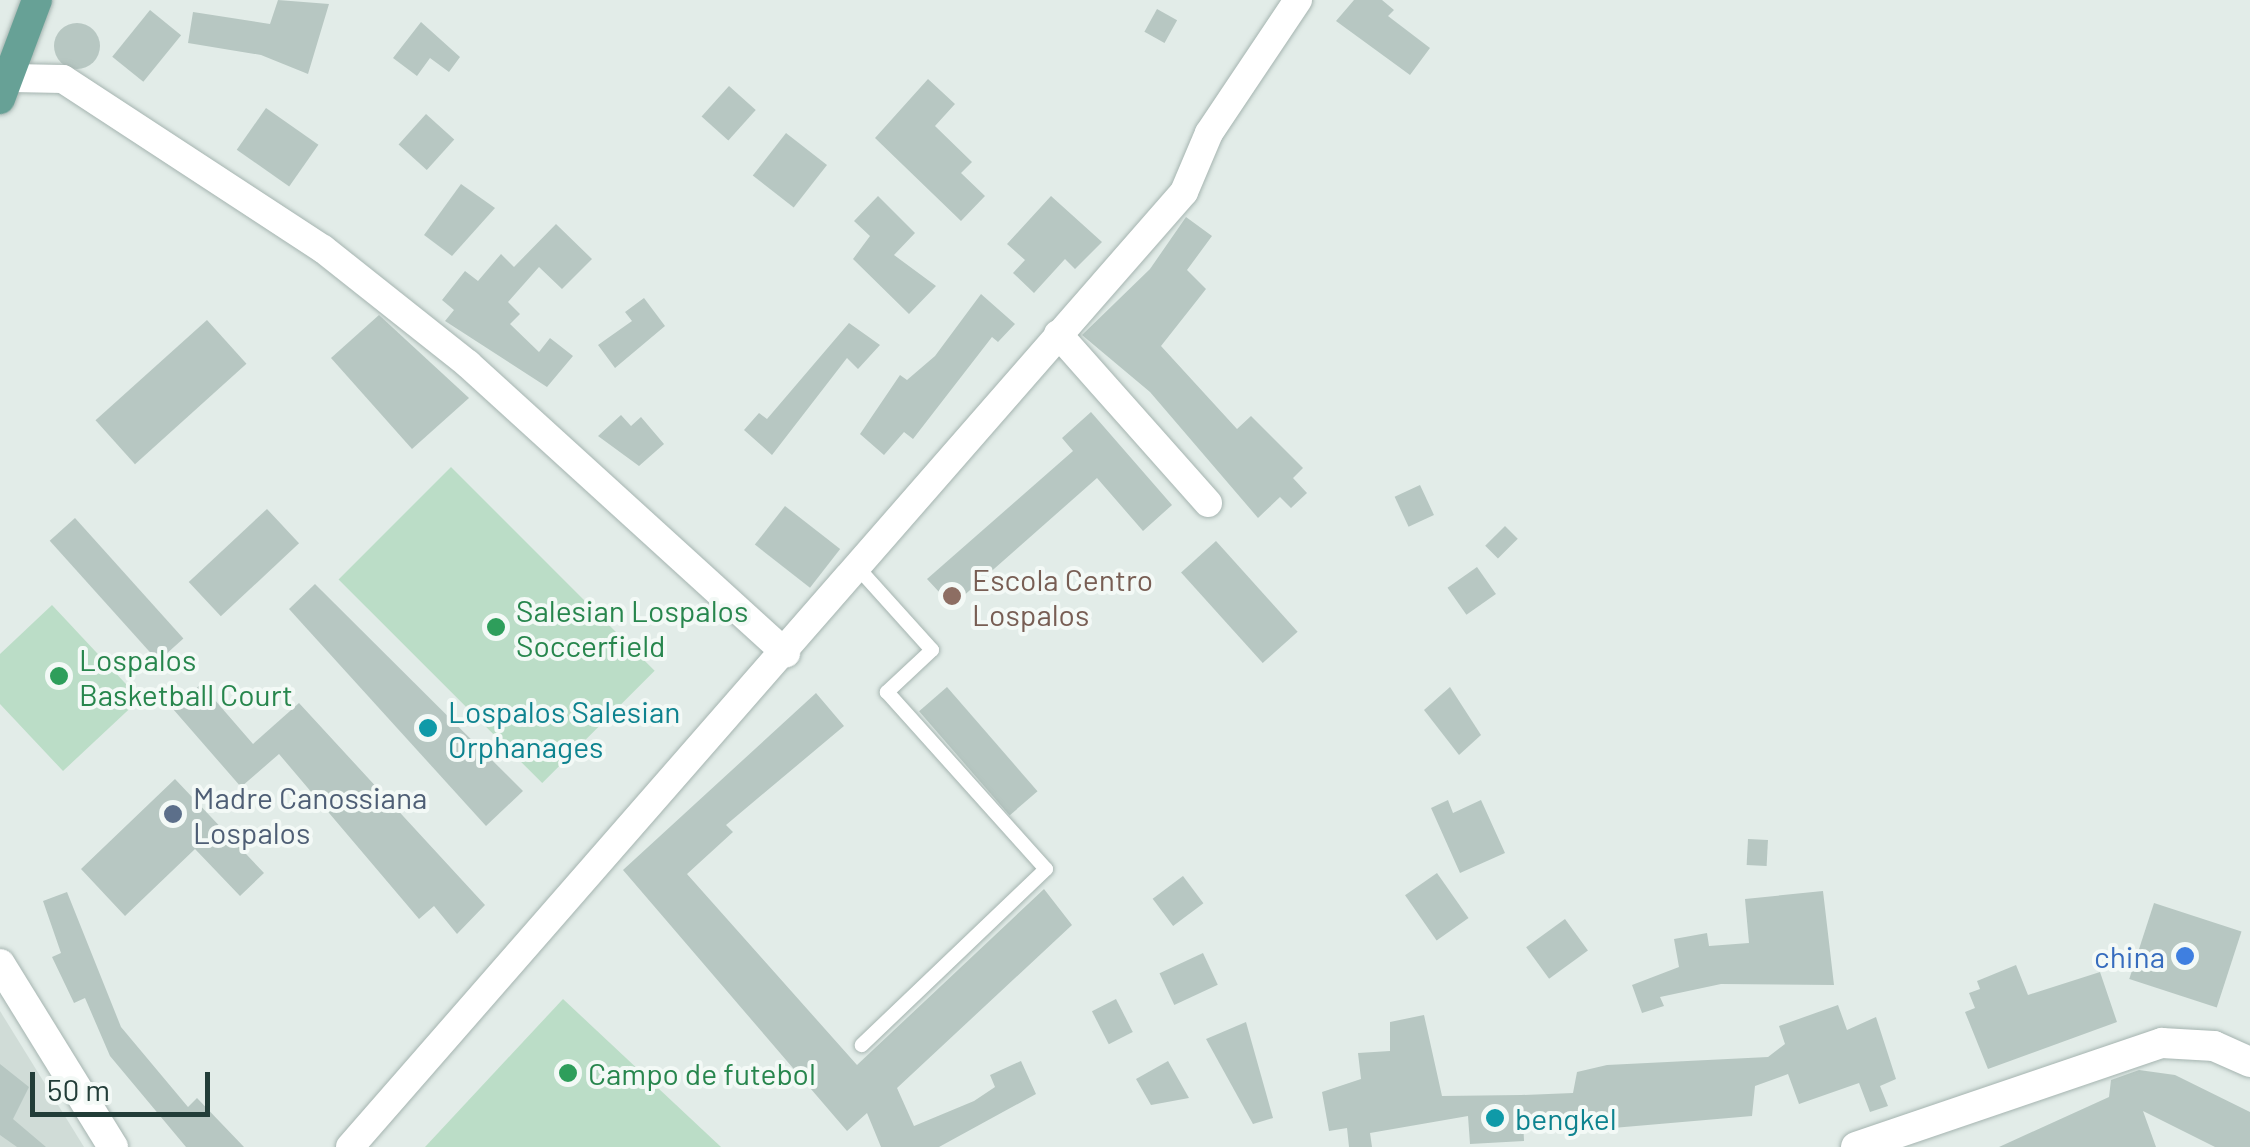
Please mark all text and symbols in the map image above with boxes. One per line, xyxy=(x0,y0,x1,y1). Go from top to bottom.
place label: Escola Centro Lospalos xyxy=(972,561,1153,632)
marker: Escola Centro Lospalos xyxy=(941,585,963,607)
place label: Salesian Lospalos Soccerfield xyxy=(516,592,748,662)
marker: Salesian Lospalos Soccerfield xyxy=(485,616,507,638)
place label: Lospalos Basketball Court xyxy=(79,641,293,712)
marker: Lospalos Basketball Court xyxy=(48,665,70,687)
place label: Lospalos Salesian Orphanages xyxy=(448,693,680,764)
marker: Lospalos Salesian Orphanages xyxy=(417,717,439,739)
place label: Madre Canossiana Lospalos xyxy=(193,779,427,850)
marker: Madre Canossiana Lospalos xyxy=(162,803,184,825)
place label: china xyxy=(2094,938,2165,974)
marker: china xyxy=(2174,945,2196,967)
scale bar xyxy=(35,1052,215,1114)
place label: Campo de futebol xyxy=(588,1055,816,1091)
marker: Campo de futebol xyxy=(557,1062,579,1084)
text: 50 m xyxy=(47,1071,110,1107)
place label: bengkel xyxy=(1515,1100,1617,1136)
marker: bengkel xyxy=(1484,1107,1506,1129)

